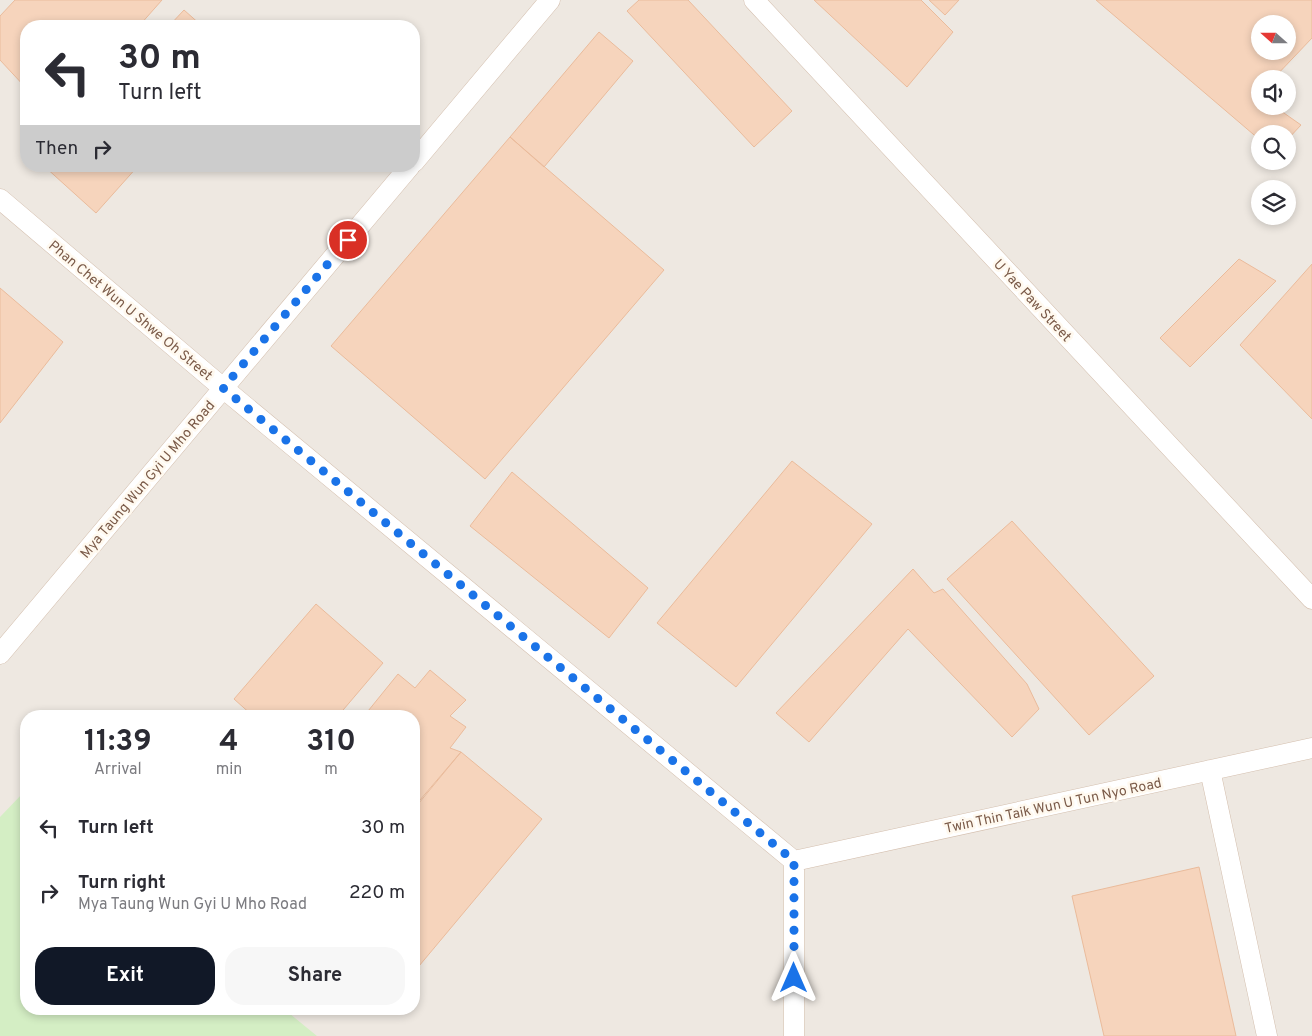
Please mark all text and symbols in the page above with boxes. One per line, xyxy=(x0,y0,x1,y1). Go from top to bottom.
north arrow xyxy=(1251,15,1296,60)
map controls xyxy=(1251,15,1296,225)
text: 30 m xyxy=(118,37,201,81)
icon: left xyxy=(35,40,100,105)
button: sound xyxy=(1251,70,1296,115)
text: Turn left xyxy=(118,80,201,107)
button: search xyxy=(1251,125,1296,170)
icon: right xyxy=(88,135,116,163)
text: Then xyxy=(35,137,78,161)
button: layers xyxy=(1251,180,1296,225)
pin xyxy=(327,219,369,261)
icon: arrive xyxy=(334,226,362,254)
street label: Phan Chet Wun U Shwe Oh Street xyxy=(45,238,216,385)
street label: U Yae Paw Street xyxy=(989,256,1074,346)
street label: Mya Taung Wun Gyi U Mho Road xyxy=(77,398,219,562)
text: 11:39 xyxy=(84,724,152,761)
text: 4 xyxy=(219,724,239,761)
text: 310 xyxy=(306,724,356,761)
text: Arrival xyxy=(94,760,142,780)
text: min xyxy=(216,760,242,780)
text: m xyxy=(324,760,338,780)
street label: Twin Thin Taik Wun U Tun Nyo Road xyxy=(943,775,1163,838)
icon: left xyxy=(35,814,63,842)
text: Turn left xyxy=(78,816,154,840)
text: 30 m xyxy=(361,816,405,840)
text: Turn right xyxy=(78,871,166,895)
icon: right xyxy=(35,879,63,907)
text: 220 m xyxy=(349,881,405,905)
text: Mya Taung Wun Gyi U Mho Road xyxy=(78,895,307,915)
button: Exit xyxy=(35,947,215,1005)
button: Share xyxy=(225,947,405,1005)
position arrow xyxy=(767,951,819,1003)

